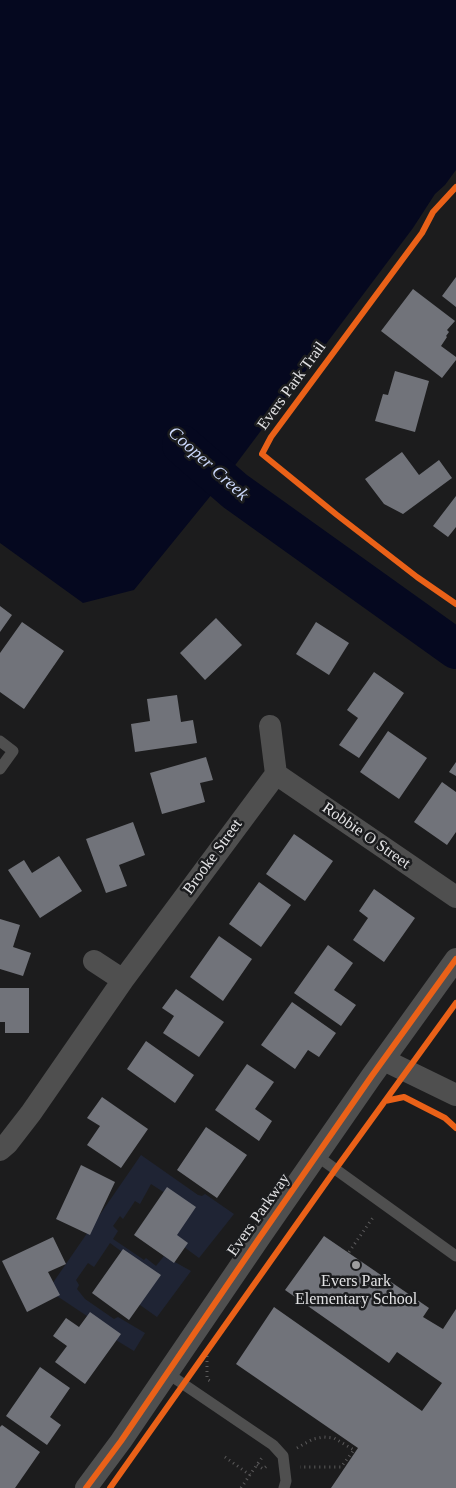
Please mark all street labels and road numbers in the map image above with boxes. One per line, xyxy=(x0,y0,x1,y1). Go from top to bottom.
street label: Evers Park Trail xyxy=(254,338,330,434)
street label: Robbie O Street xyxy=(318,799,414,873)
street label: Brooke Street xyxy=(179,816,247,898)
street label: Evers Parkway xyxy=(223,1170,295,1260)

